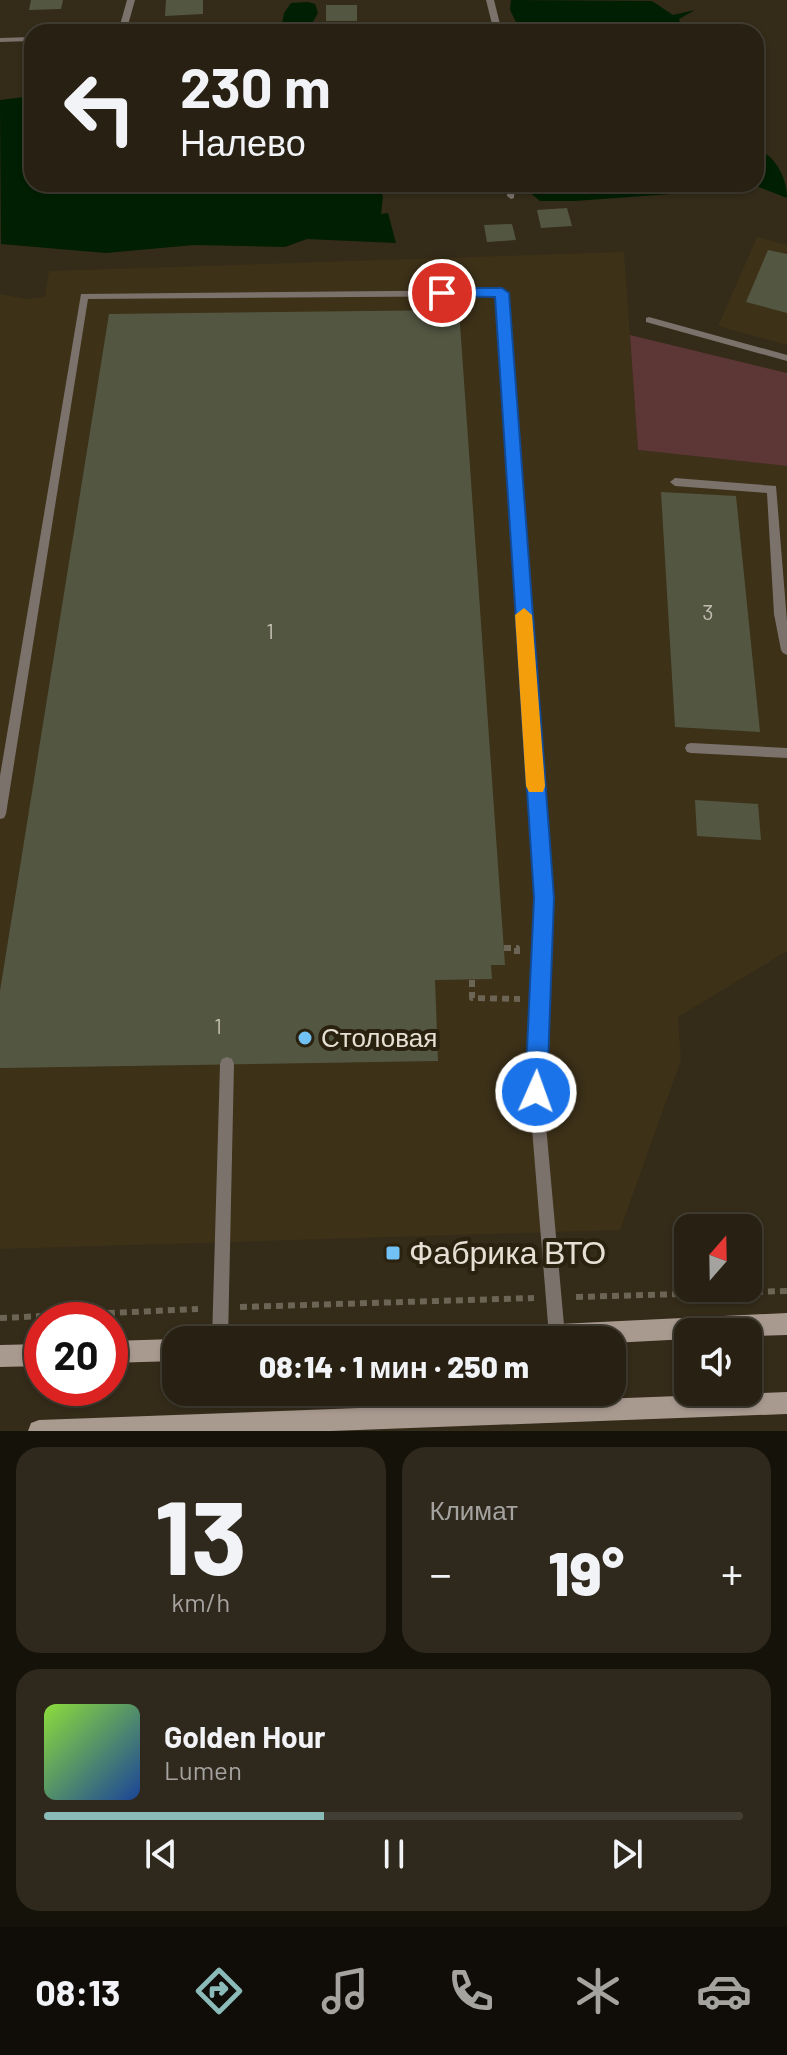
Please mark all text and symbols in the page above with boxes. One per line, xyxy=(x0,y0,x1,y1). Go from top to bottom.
text: 230 m xyxy=(180,52,331,119)
icon: left xyxy=(48,56,152,160)
text: Налево xyxy=(180,120,306,163)
pin xyxy=(408,259,476,327)
icon: arrive xyxy=(420,271,464,315)
house number: 3 xyxy=(702,598,714,624)
house number: 1 xyxy=(266,617,274,643)
house number: 1 xyxy=(214,1012,222,1038)
place label: Столовая xyxy=(321,1021,437,1052)
marker: Столовая xyxy=(296,1029,314,1047)
position arrow xyxy=(494,1050,578,1134)
north arrow xyxy=(674,1214,762,1302)
map controls xyxy=(674,1214,762,1406)
place label: Фабрика ВТО xyxy=(409,1232,606,1271)
marker: Фабрика ВТО xyxy=(384,1244,402,1262)
speed limit sign: 20 xyxy=(24,1302,128,1406)
button: sound xyxy=(674,1318,762,1406)
text: 08:14 · 1 мин · 250 m xyxy=(259,1348,529,1384)
text: 13 xyxy=(154,1471,247,1596)
text: Климат xyxy=(430,1494,518,1525)
text: 19° xyxy=(548,1536,624,1608)
text: − xyxy=(430,1546,452,1599)
text: + xyxy=(721,1546,743,1599)
text: km/h xyxy=(171,1586,230,1617)
text: Golden Hour xyxy=(164,1718,326,1754)
text: Lumen xyxy=(164,1754,242,1785)
icon: previous xyxy=(139,1832,183,1876)
icon: pause xyxy=(372,1832,416,1876)
icon: next xyxy=(605,1832,649,1876)
icon: directions xyxy=(191,1963,247,2019)
icon: music xyxy=(317,1963,373,2019)
icon: phone xyxy=(443,1963,499,2019)
icon: climate xyxy=(570,1963,626,2019)
icon: car xyxy=(696,1963,752,2019)
text: 08:13 xyxy=(35,1970,120,2013)

